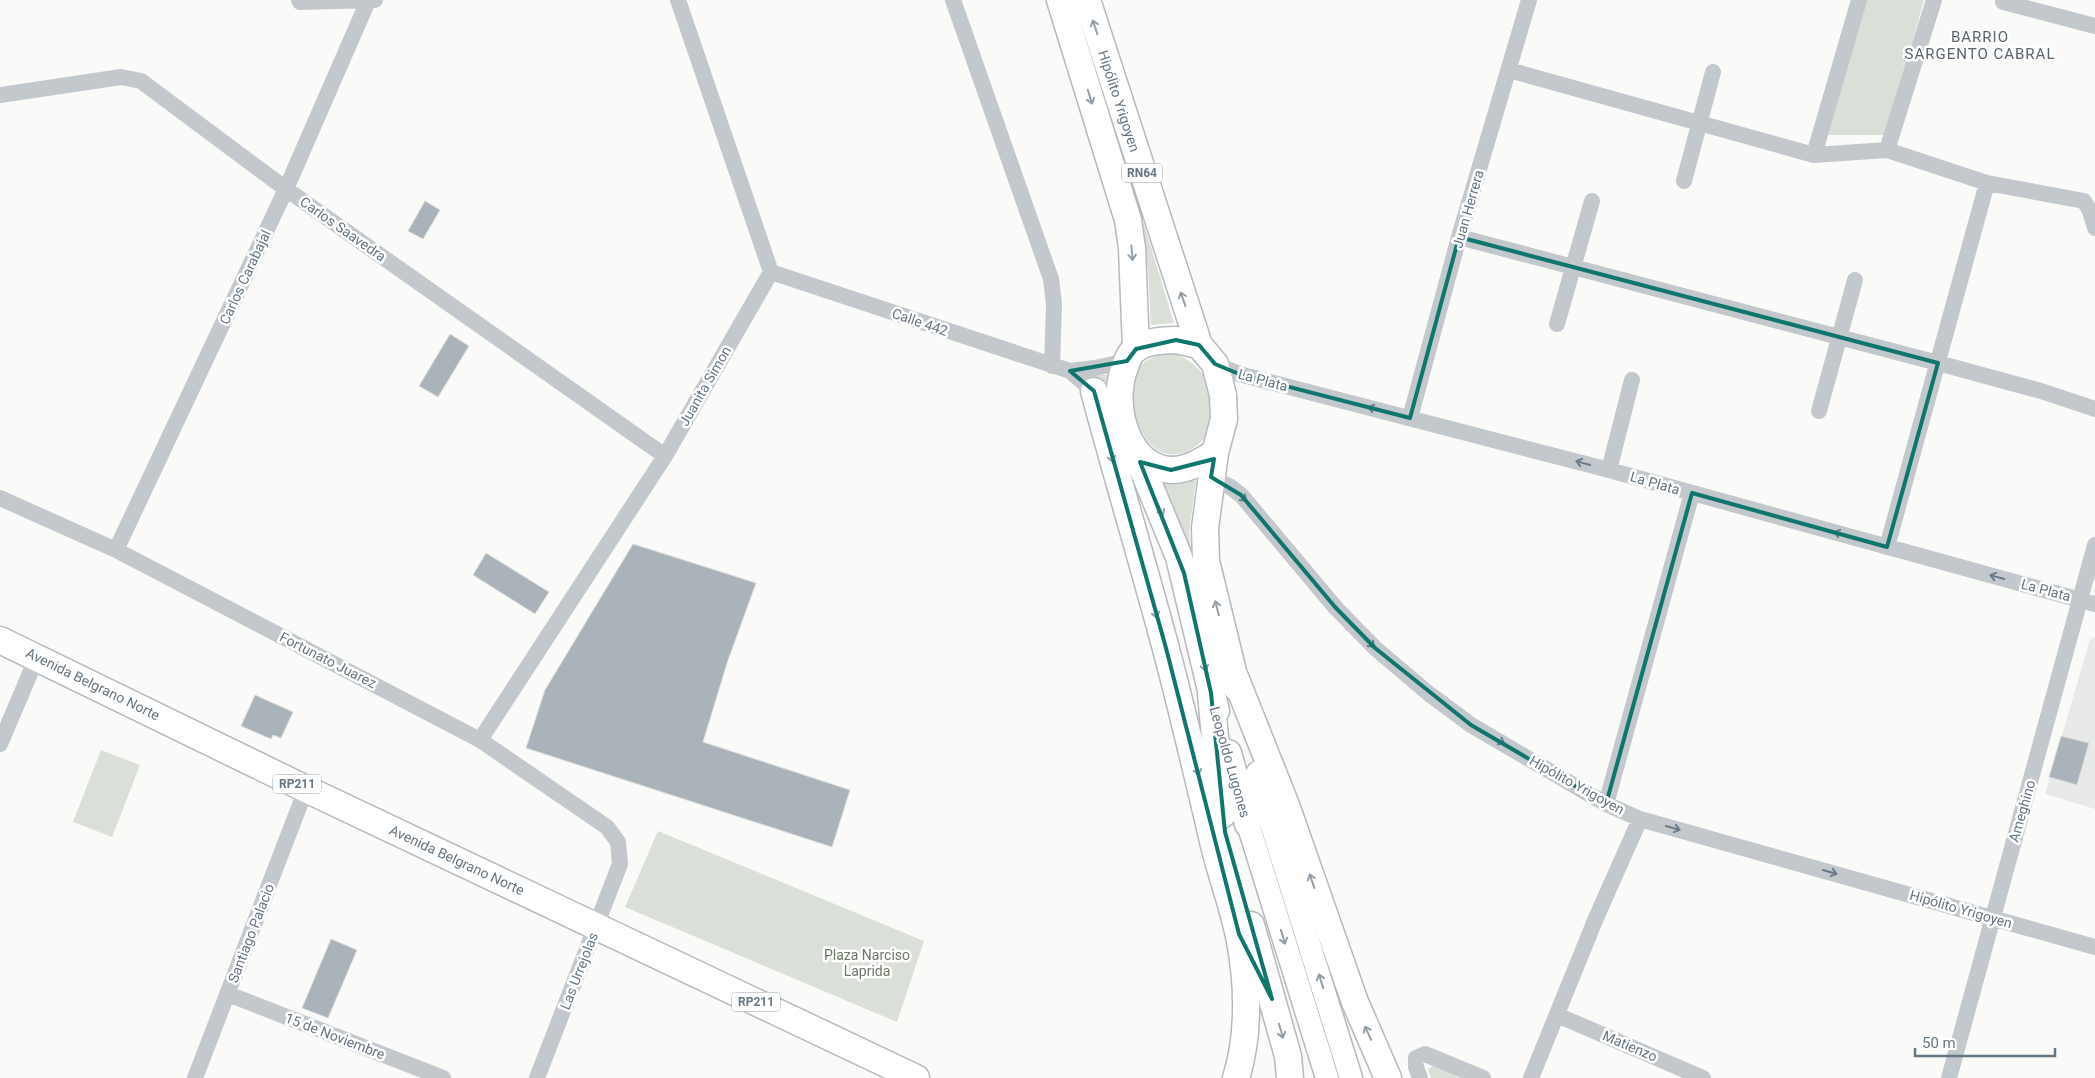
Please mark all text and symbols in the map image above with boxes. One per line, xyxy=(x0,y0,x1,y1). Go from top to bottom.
one-way arrow xyxy=(1090,20,1100,36)
district label: BARRIO SARGENTO CABRAL xyxy=(1905,28,2055,63)
street label: Hipólito Yrigoyen xyxy=(1095,48,1143,154)
one-way arrow xyxy=(1085,88,1095,104)
road number: RN64 xyxy=(1122,164,1162,182)
street label: Juan Herrera xyxy=(1449,168,1487,250)
street label: Carlos Saavedra xyxy=(297,193,389,265)
street label: Carlos Carabajal xyxy=(216,227,274,327)
one-way arrow xyxy=(1127,245,1137,261)
one-way arrow xyxy=(1178,291,1187,307)
street label: Calle 442 xyxy=(890,305,950,339)
street label: Juanita Simon xyxy=(676,343,734,429)
street label: La Plata xyxy=(1236,366,1290,394)
one-way arrow xyxy=(1367,404,1383,413)
one-way arrow xyxy=(1107,446,1117,462)
one-way arrow xyxy=(1575,458,1591,467)
street label: La Plata xyxy=(1628,468,1682,498)
one-way arrow xyxy=(1234,490,1247,502)
one-way arrow xyxy=(1155,501,1165,516)
one-way arrow xyxy=(1833,529,1849,539)
one-way arrow xyxy=(1990,572,2006,581)
street label: La Plata xyxy=(2019,576,2073,604)
one-way arrow xyxy=(1212,600,1221,616)
one-way arrow xyxy=(1151,603,1161,619)
street label: Fortunato Juarez xyxy=(277,629,379,691)
one-way arrow xyxy=(1363,636,1375,648)
street label: Avenida Belgrano Norte xyxy=(24,645,162,723)
one-way arrow xyxy=(1200,656,1209,672)
street label: Leopoldo Lugones xyxy=(1206,705,1254,819)
one-way arrow xyxy=(1490,736,1504,746)
street label: Hipólito Yrigoyen xyxy=(1527,752,1627,818)
one-way arrow xyxy=(1192,760,1202,776)
road number: RP211 xyxy=(273,774,321,794)
street label: Ameghino xyxy=(2006,778,2038,844)
street label: Avenida Belgrano Norte xyxy=(387,822,527,898)
one-way arrow xyxy=(1665,824,1681,833)
one-way arrow xyxy=(1822,868,1838,877)
one-way arrow xyxy=(1307,873,1317,889)
street label: Santiago Palacio xyxy=(225,881,277,985)
street label: Hipólito Yrigoyen xyxy=(1908,887,2014,931)
one-way arrow xyxy=(1279,929,1288,944)
street label: Las Urrejolas xyxy=(557,930,601,1012)
park label: Plaza Narciso Laprida xyxy=(824,947,910,979)
one-way arrow xyxy=(1315,974,1325,990)
road number: RP211 xyxy=(732,992,780,1012)
street label: 15 de Noviembre xyxy=(283,1010,387,1062)
one-way arrow xyxy=(1276,1023,1286,1039)
one-way arrow xyxy=(1362,1026,1372,1041)
scale bar xyxy=(1915,1026,2055,1058)
street label: Matienzo xyxy=(1600,1027,1660,1065)
text: 50 m xyxy=(1922,1034,1956,1052)

